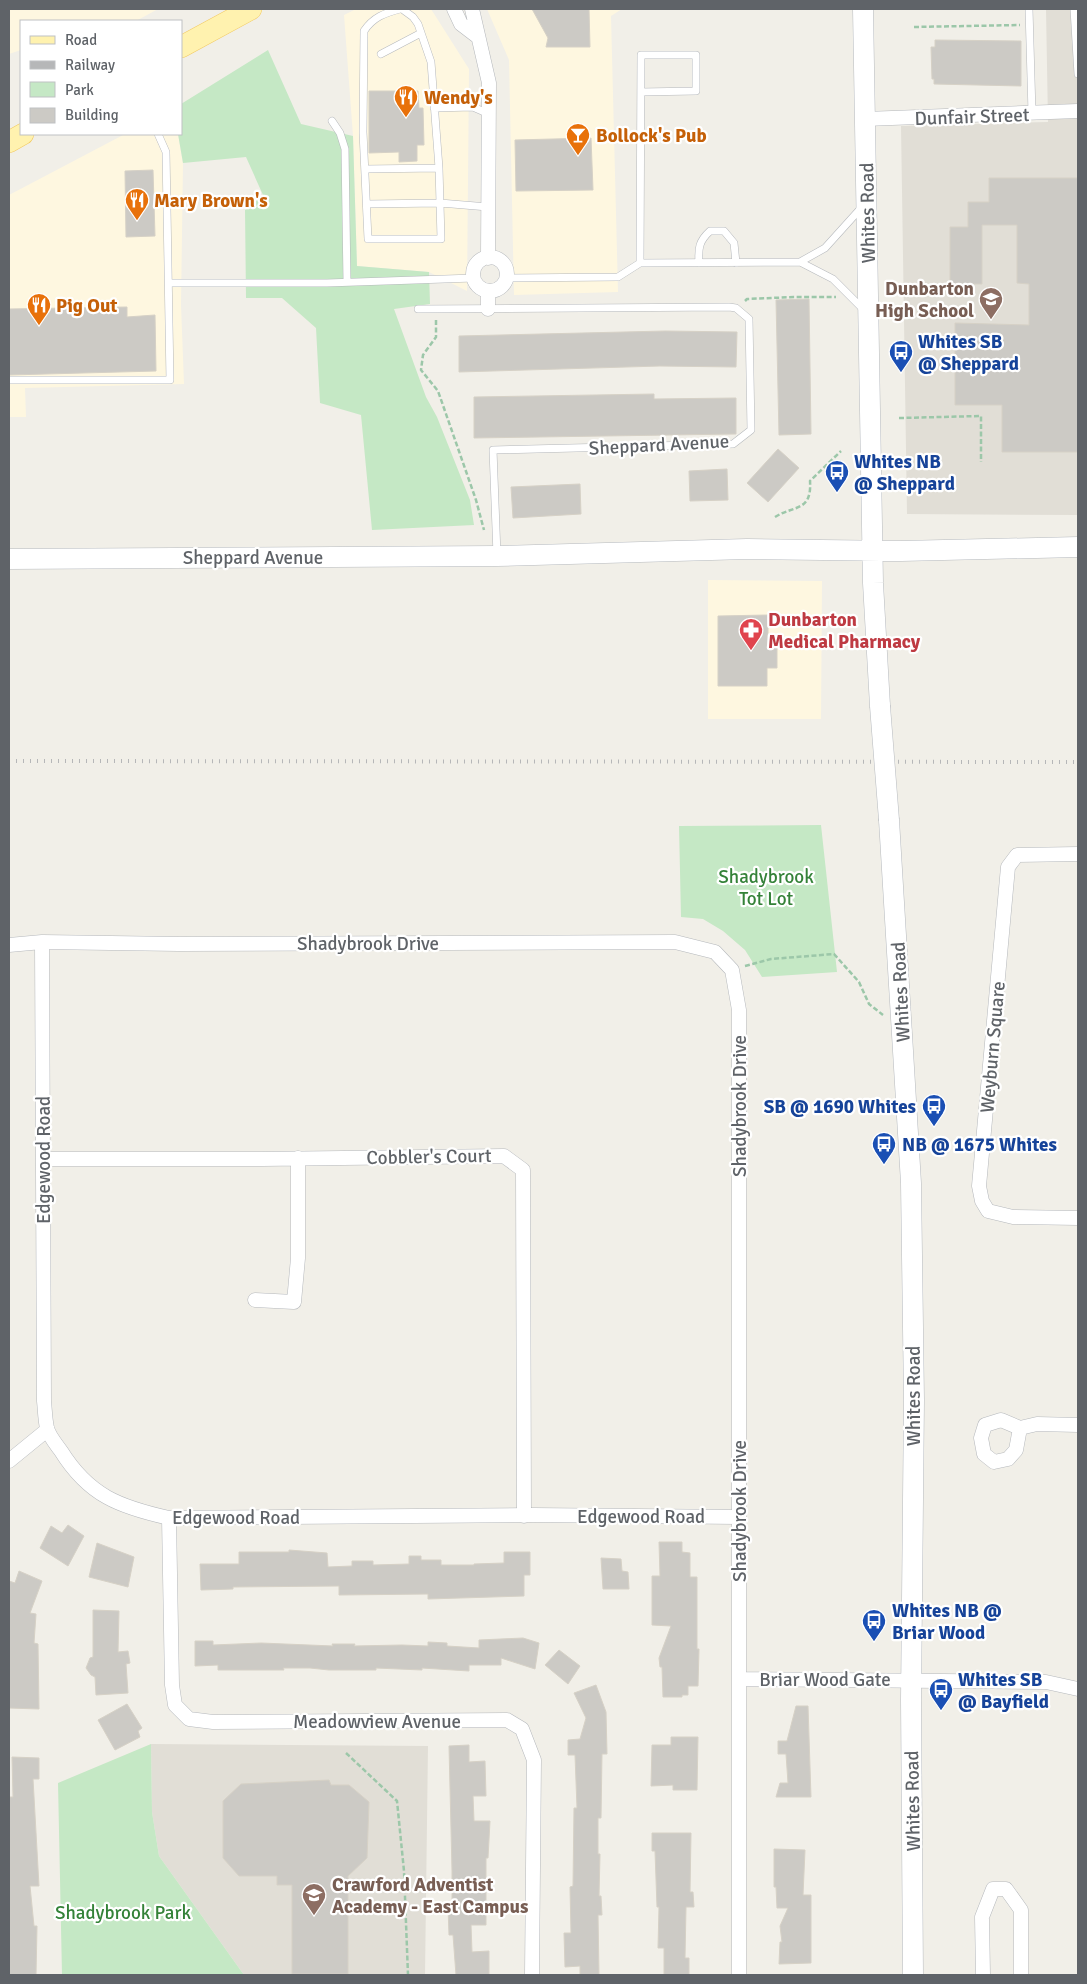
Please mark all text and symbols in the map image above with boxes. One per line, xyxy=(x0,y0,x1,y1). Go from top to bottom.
legend xyxy=(20,20,182,135)
text: Road xyxy=(65,31,97,49)
text: Railway xyxy=(65,56,115,74)
text: Park xyxy=(65,81,94,99)
restaurant icon: Wendy's xyxy=(393,84,419,118)
place label: Wendy's xyxy=(424,86,493,110)
street label: Dunfair Street xyxy=(914,103,1030,131)
text: Building xyxy=(65,106,119,124)
bar icon: Bollock's Pub xyxy=(565,122,591,156)
place label: Bollock's Pub xyxy=(596,124,707,148)
street label: Whites Road xyxy=(855,162,881,264)
restaurant icon: Mary Brown's xyxy=(124,187,150,221)
place label: Mary Brown's xyxy=(154,189,268,213)
place label: Dunbarton High School xyxy=(875,277,974,323)
school or university icon: Dunbarton High School xyxy=(978,286,1004,320)
restaurant icon: Pig Out xyxy=(26,292,52,326)
place label: Pig Out xyxy=(56,294,117,318)
place label: Whites SB @ Sheppard xyxy=(918,330,1019,376)
bus stop icon: Whites SB @ Sheppard xyxy=(888,339,914,373)
street label: Sheppard Avenue xyxy=(588,429,730,461)
place label: Whites NB @ Sheppard xyxy=(854,450,955,496)
bus stop icon: Whites NB @ Sheppard xyxy=(824,459,850,493)
street label: Sheppard Avenue xyxy=(183,546,323,570)
place label: Dunbarton Medical Pharmacy xyxy=(768,608,921,654)
pharmacy icon: Dunbarton Medical Pharmacy xyxy=(738,617,764,651)
park label: Shadybrook Tot Lot xyxy=(718,865,814,911)
street label: Shadybrook Drive xyxy=(297,932,439,956)
street label: Whites Road xyxy=(886,941,916,1043)
street label: Weyburn Square xyxy=(975,980,1011,1114)
street label: Shadybrook Drive xyxy=(728,1035,752,1177)
bus stop icon: SB @ 1690 Whites xyxy=(921,1093,947,1127)
place label: SB @ 1690 Whites xyxy=(764,1095,916,1119)
street label: Edgewood Road xyxy=(32,1096,56,1224)
bus stop icon: NB @ 1675 Whites xyxy=(871,1131,897,1165)
place label: NB @ 1675 Whites xyxy=(902,1133,1057,1157)
street label: Cobbler's Court xyxy=(366,1144,492,1170)
street label: Whites Road xyxy=(902,1346,926,1446)
street label: Shadybrook Drive xyxy=(728,1440,752,1582)
street label: Edgewood Road xyxy=(577,1505,705,1529)
street label: Edgewood Road xyxy=(172,1506,300,1530)
place label: Whites NB @ Briar Wood xyxy=(892,1599,1002,1645)
bus stop icon: Whites NB @ Briar Wood xyxy=(861,1608,887,1642)
street label: Briar Wood Gate xyxy=(759,1668,891,1692)
place label: Whites SB @ Bayfield xyxy=(958,1668,1049,1714)
bus stop icon: Whites SB @ Bayfield xyxy=(928,1677,954,1711)
street label: Meadowview Avenue xyxy=(293,1710,461,1734)
street label: Whites Road xyxy=(900,1750,926,1852)
place label: Crawford Adventist Academy - East Campus xyxy=(332,1873,528,1919)
school or university icon: Crawford Adventist Academy - East Campus xyxy=(301,1882,327,1916)
park label: Shadybrook Park xyxy=(55,1901,191,1925)

